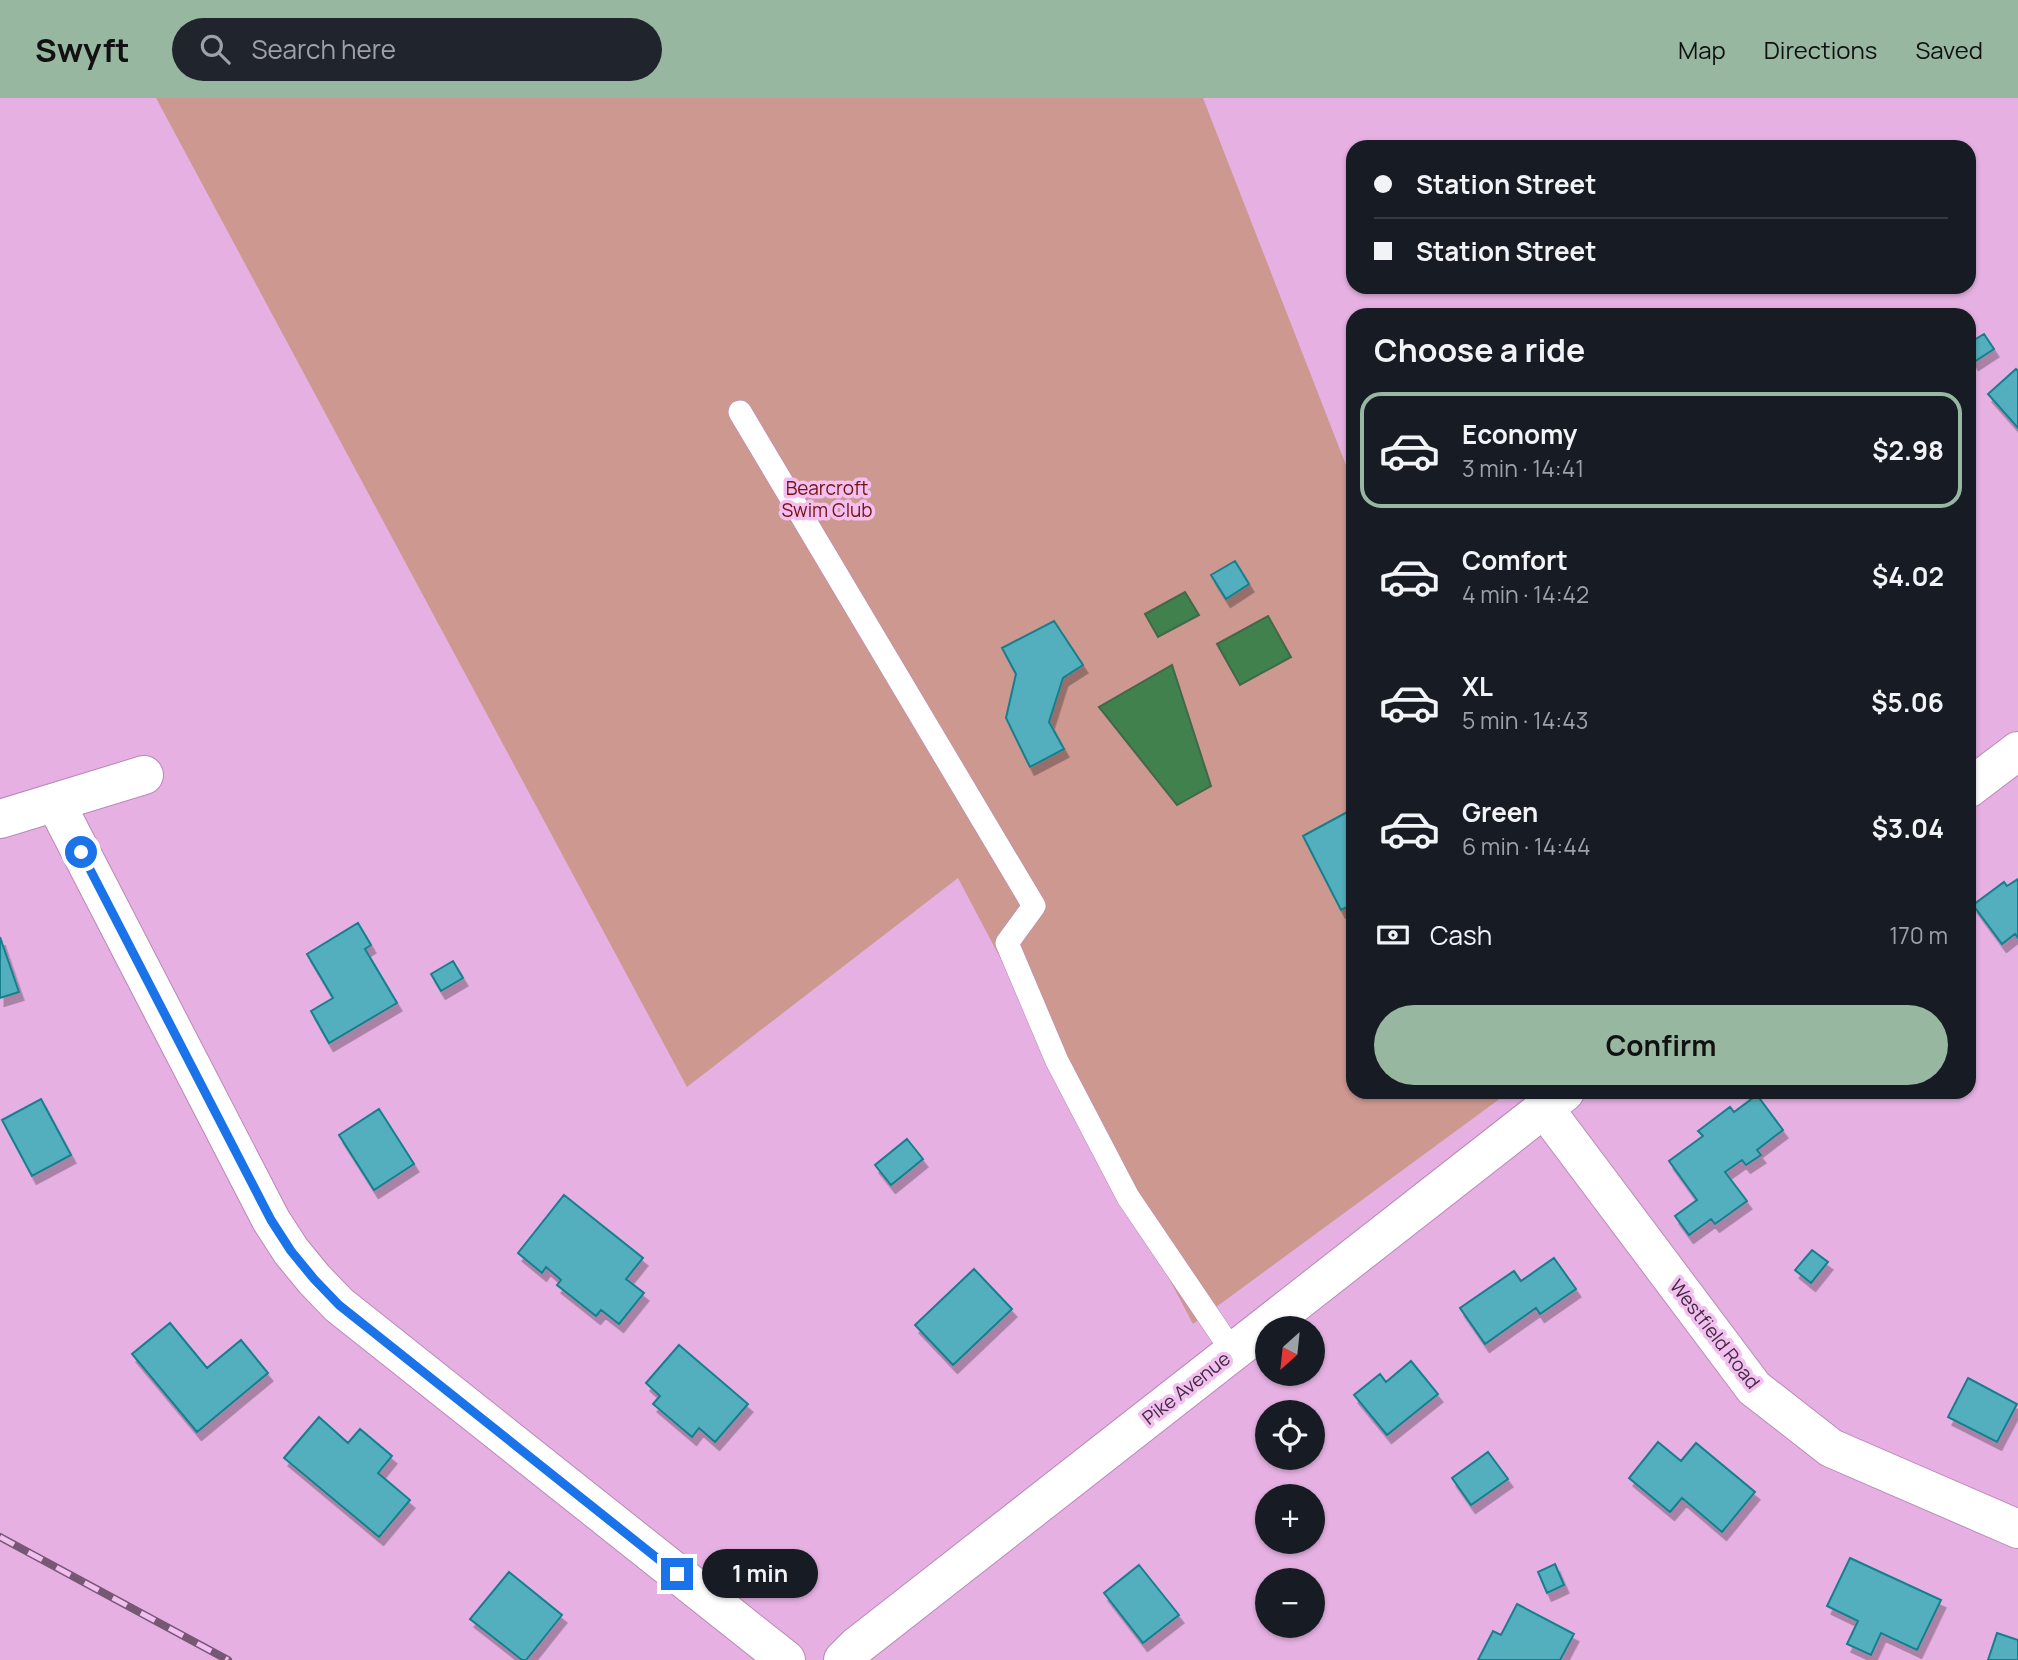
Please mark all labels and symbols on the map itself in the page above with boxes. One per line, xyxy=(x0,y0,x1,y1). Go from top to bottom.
park label: Bearcroft Swim Club xyxy=(781,475,873,523)
route start xyxy=(65,836,97,868)
street label: Westfield Road xyxy=(1664,1274,1766,1394)
north arrow xyxy=(1255,1316,1325,1386)
street label: Pike Avenue xyxy=(1137,1345,1235,1431)
callout: 1 min xyxy=(702,1550,817,1598)
route end xyxy=(661,1558,693,1590)

